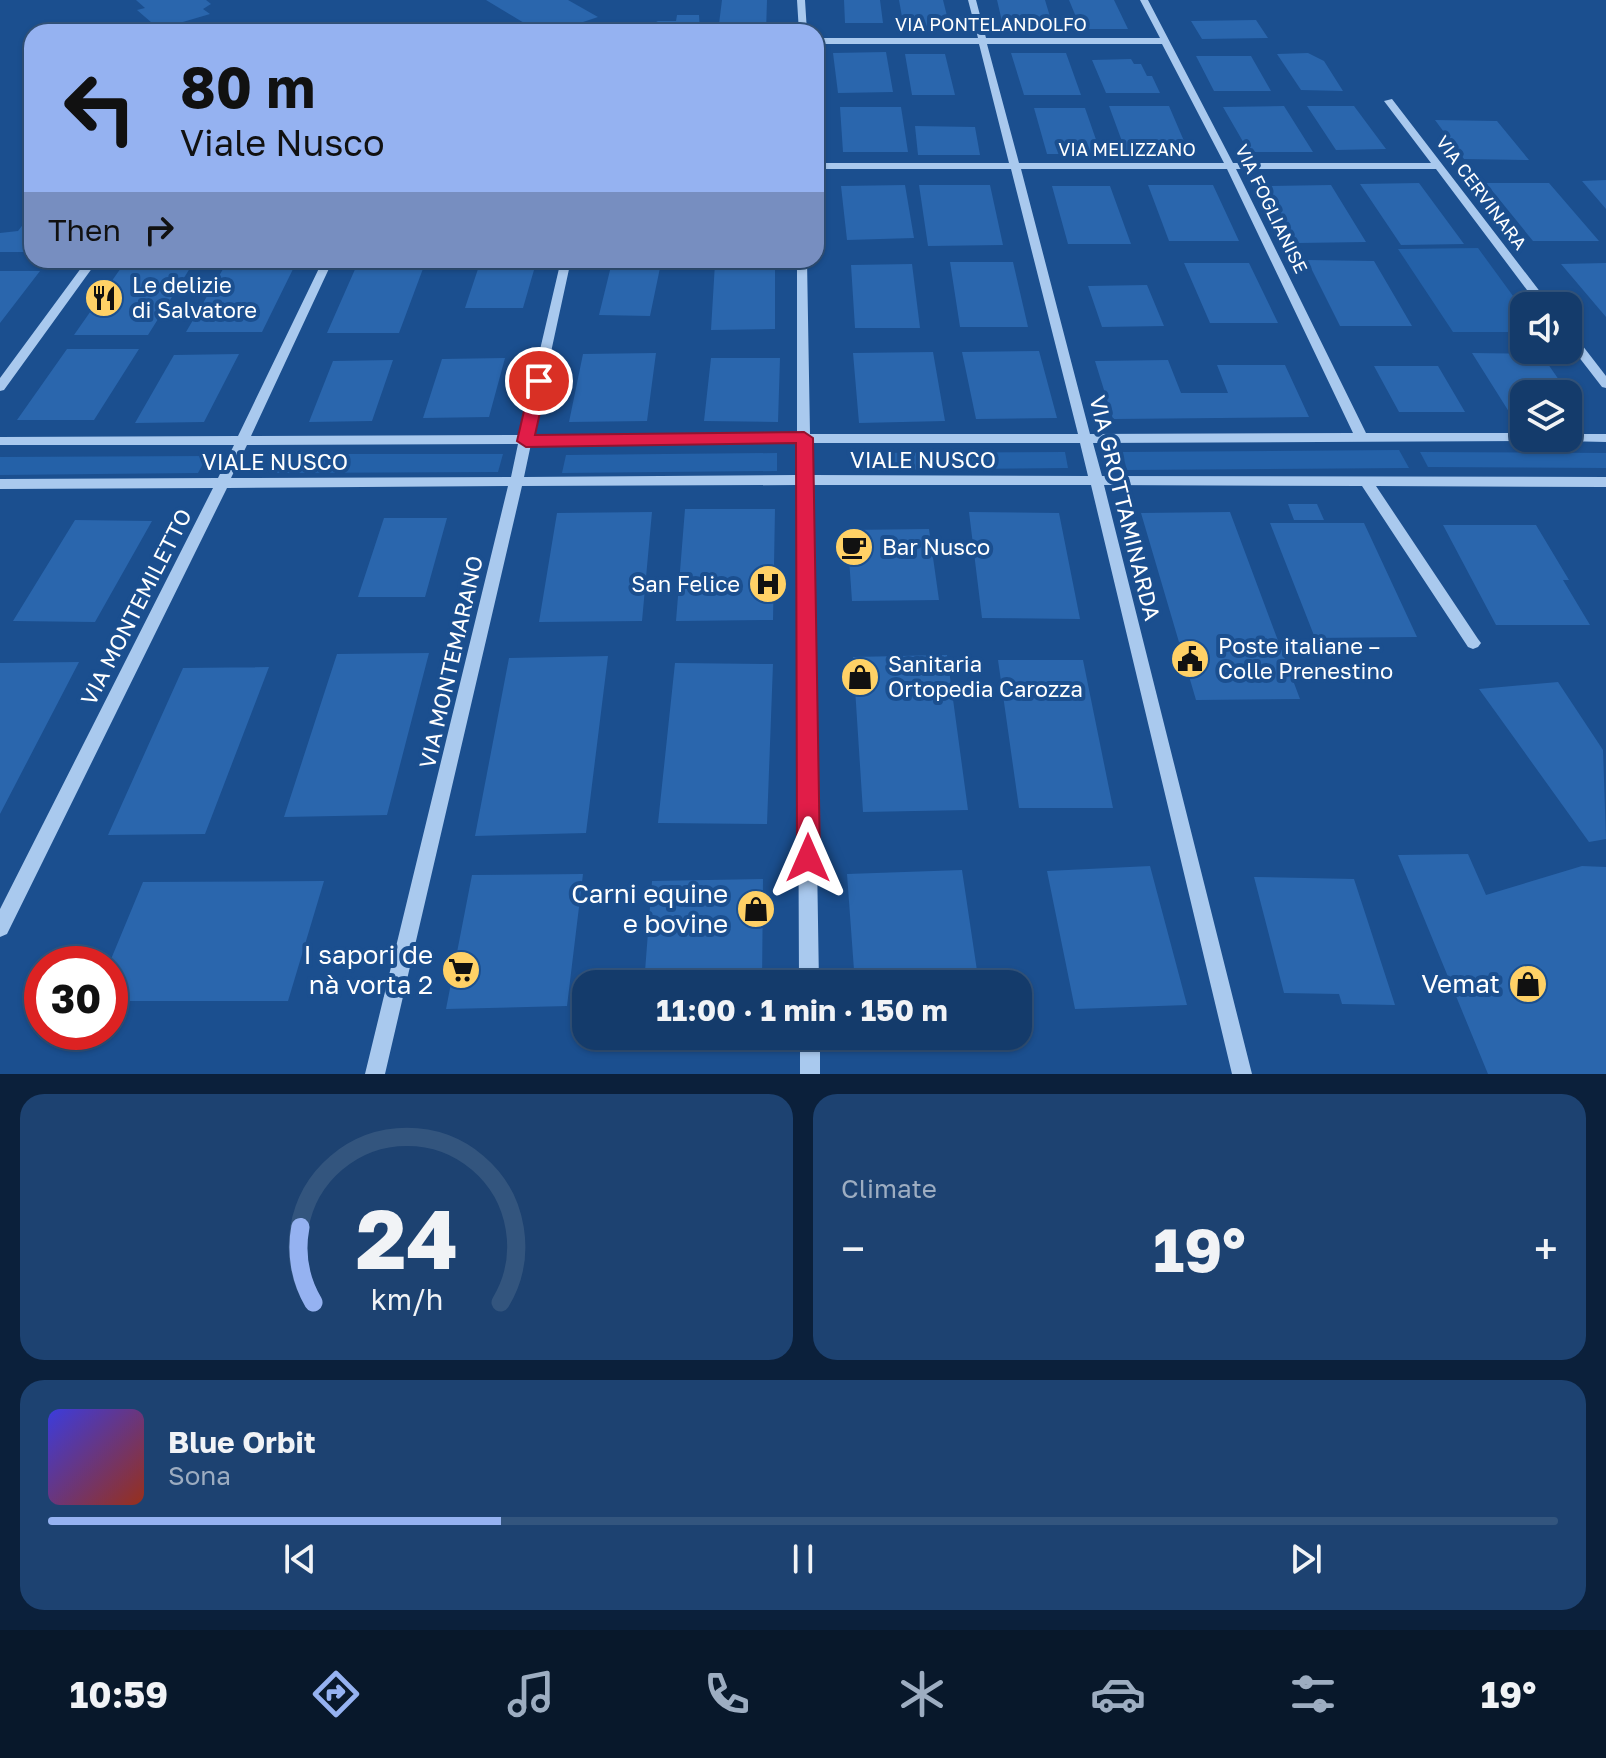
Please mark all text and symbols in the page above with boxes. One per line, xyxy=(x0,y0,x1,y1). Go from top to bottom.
street label: VIA PONTELANDOLFO xyxy=(895,13,1087,35)
text: 80 m xyxy=(180,53,315,120)
icon: left xyxy=(48,56,152,160)
text: Viale Nusco xyxy=(180,121,385,164)
street label: VIA CERVINARA xyxy=(1432,131,1532,254)
street label: VIA MELIZZANO xyxy=(1058,138,1196,160)
street label: VIA FOGLIANISE xyxy=(1231,141,1313,277)
icon: right xyxy=(137,208,181,252)
text: Then xyxy=(48,212,121,248)
place label: Le delizie di Salvatore xyxy=(132,271,257,323)
restaurant icon: Le delizie di Salvatore xyxy=(83,277,125,319)
map controls xyxy=(1510,292,1582,452)
button: sound xyxy=(1510,292,1582,364)
pin xyxy=(505,347,573,415)
icon: arrive xyxy=(517,359,561,403)
button: layers xyxy=(1510,380,1582,452)
street label: VIA GROTTAMINARDA xyxy=(1084,392,1167,624)
street label: VIALE NUSCO xyxy=(850,446,996,473)
street label: VIALE NUSCO xyxy=(202,448,348,475)
street label: VIA MONTEMILETTO xyxy=(74,504,197,710)
cafe icon: Bar Nusco xyxy=(833,526,875,568)
place label: Bar Nusco xyxy=(882,533,990,560)
street label: VIA MONTEMARANO xyxy=(413,553,488,771)
hospital icon: San Felice xyxy=(747,563,789,605)
place label: San Felice xyxy=(631,570,740,597)
place label: Poste italiane – Colle Prenestino xyxy=(1218,632,1393,684)
public building icon: Poste italiane – Colle Prenestino xyxy=(1169,638,1211,680)
place label: Sanitaria Ortopedia Carozza xyxy=(888,650,1083,702)
shop icon: Sanitaria Ortopedia Carozza xyxy=(839,656,881,698)
position arrow xyxy=(766,816,850,900)
place label: Carni equine e bovine xyxy=(571,878,728,939)
shop icon: Carni equine e bovine xyxy=(735,888,777,930)
place label: I sapori de nà vorta 2 xyxy=(304,939,433,1000)
speed limit sign: 30 xyxy=(24,946,128,1050)
supermarket icon: I sapori de nà vorta 2 xyxy=(440,949,482,991)
shop icon: Vemat xyxy=(1507,963,1549,1005)
place label: Vemat xyxy=(1421,968,1500,999)
text: 11:00 · 1 min · 150 m xyxy=(656,992,948,1028)
text: Climate xyxy=(841,1173,937,1204)
text: 24 xyxy=(355,1187,458,1287)
text: 19° xyxy=(1153,1213,1246,1285)
text: − xyxy=(841,1222,865,1275)
text: + xyxy=(1534,1222,1558,1275)
text: km/h xyxy=(370,1282,443,1316)
text: Blue Orbit xyxy=(168,1424,316,1460)
text: Sona xyxy=(168,1460,231,1491)
icon: previous xyxy=(278,1537,322,1581)
icon: pause xyxy=(781,1537,825,1581)
icon: next xyxy=(1284,1537,1328,1581)
icon: directions xyxy=(308,1666,364,1722)
icon: music xyxy=(503,1666,559,1722)
icon: phone xyxy=(699,1666,755,1722)
icon: climate xyxy=(894,1666,950,1722)
icon: car xyxy=(1090,1666,1146,1722)
icon: filters xyxy=(1285,1666,1341,1722)
text: 10:59 xyxy=(70,1673,168,1716)
text: 19° xyxy=(1481,1673,1536,1716)

